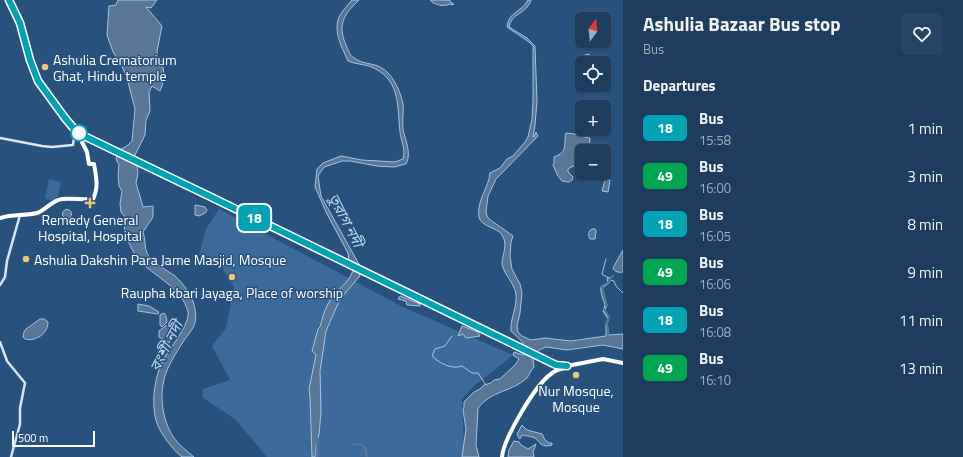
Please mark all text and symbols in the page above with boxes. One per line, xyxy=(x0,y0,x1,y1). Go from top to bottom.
text: Ashulia Bazaar Bus stop xyxy=(643,9,840,38)
north arrow xyxy=(575,12,611,48)
map controls xyxy=(575,12,611,180)
button: heart xyxy=(901,13,943,55)
text: Bus xyxy=(643,39,664,59)
place label: Ashulia Crematorium Ghat, Hindu temple xyxy=(53,49,177,86)
button: locate xyxy=(575,56,611,92)
marker: Ashulia Crematorium Ghat, Hindu temple xyxy=(40,62,50,72)
text: Departures xyxy=(643,74,716,97)
button: + xyxy=(575,100,611,136)
text: Bus xyxy=(699,107,724,130)
text: 18 xyxy=(657,117,673,138)
text: 1 min xyxy=(907,117,943,140)
unlabelled marker xyxy=(70,124,88,142)
text: 15:58 xyxy=(699,130,731,150)
button: − xyxy=(575,144,611,180)
text: Bus xyxy=(699,155,724,178)
text: 49 xyxy=(657,165,673,186)
text: 3 min xyxy=(907,165,943,188)
text: 16:00 xyxy=(699,178,731,198)
water label: তুরাগ নদী xyxy=(323,189,371,254)
marker: Remedy General Hospital, Hospital xyxy=(84,197,96,209)
text: Bus xyxy=(699,203,724,226)
line badge: 18 xyxy=(236,205,272,231)
text: 18 xyxy=(246,207,262,228)
place label: Remedy General Hospital, Hospital xyxy=(38,209,142,246)
text: 18 xyxy=(657,213,673,234)
text: 8 min xyxy=(907,213,943,236)
text: 16:05 xyxy=(699,226,731,246)
place label: Ashulia Dakshin Para Jame Masjid, Mosque xyxy=(34,249,286,270)
text: Bus xyxy=(699,251,724,274)
marker: Ashulia Dakshin Para Jame Masjid, Mosque xyxy=(21,254,31,264)
text: 49 xyxy=(657,261,673,282)
text: 9 min xyxy=(907,261,943,284)
marker: Raupha kbari Jayaga, Place of worship xyxy=(227,272,237,282)
text: 16:06 xyxy=(699,274,731,294)
place label: Raupha kbari Jayaga, Place of worship xyxy=(121,282,343,303)
text: Bus xyxy=(699,299,724,322)
text: 18 xyxy=(657,309,673,330)
text: 11 min xyxy=(899,309,943,332)
water label: বংশী নদী xyxy=(143,314,190,375)
text: 16:08 xyxy=(699,322,731,342)
text: Bus xyxy=(699,347,724,370)
text: 49 xyxy=(657,357,673,378)
text: 13 min xyxy=(899,357,943,380)
marker: Nur Mosque, Mosque xyxy=(571,370,581,380)
text: 16:10 xyxy=(699,370,731,390)
place label: Nur Mosque, Mosque xyxy=(538,380,614,417)
scale bar xyxy=(12,429,95,448)
text: 500 m xyxy=(18,430,48,446)

